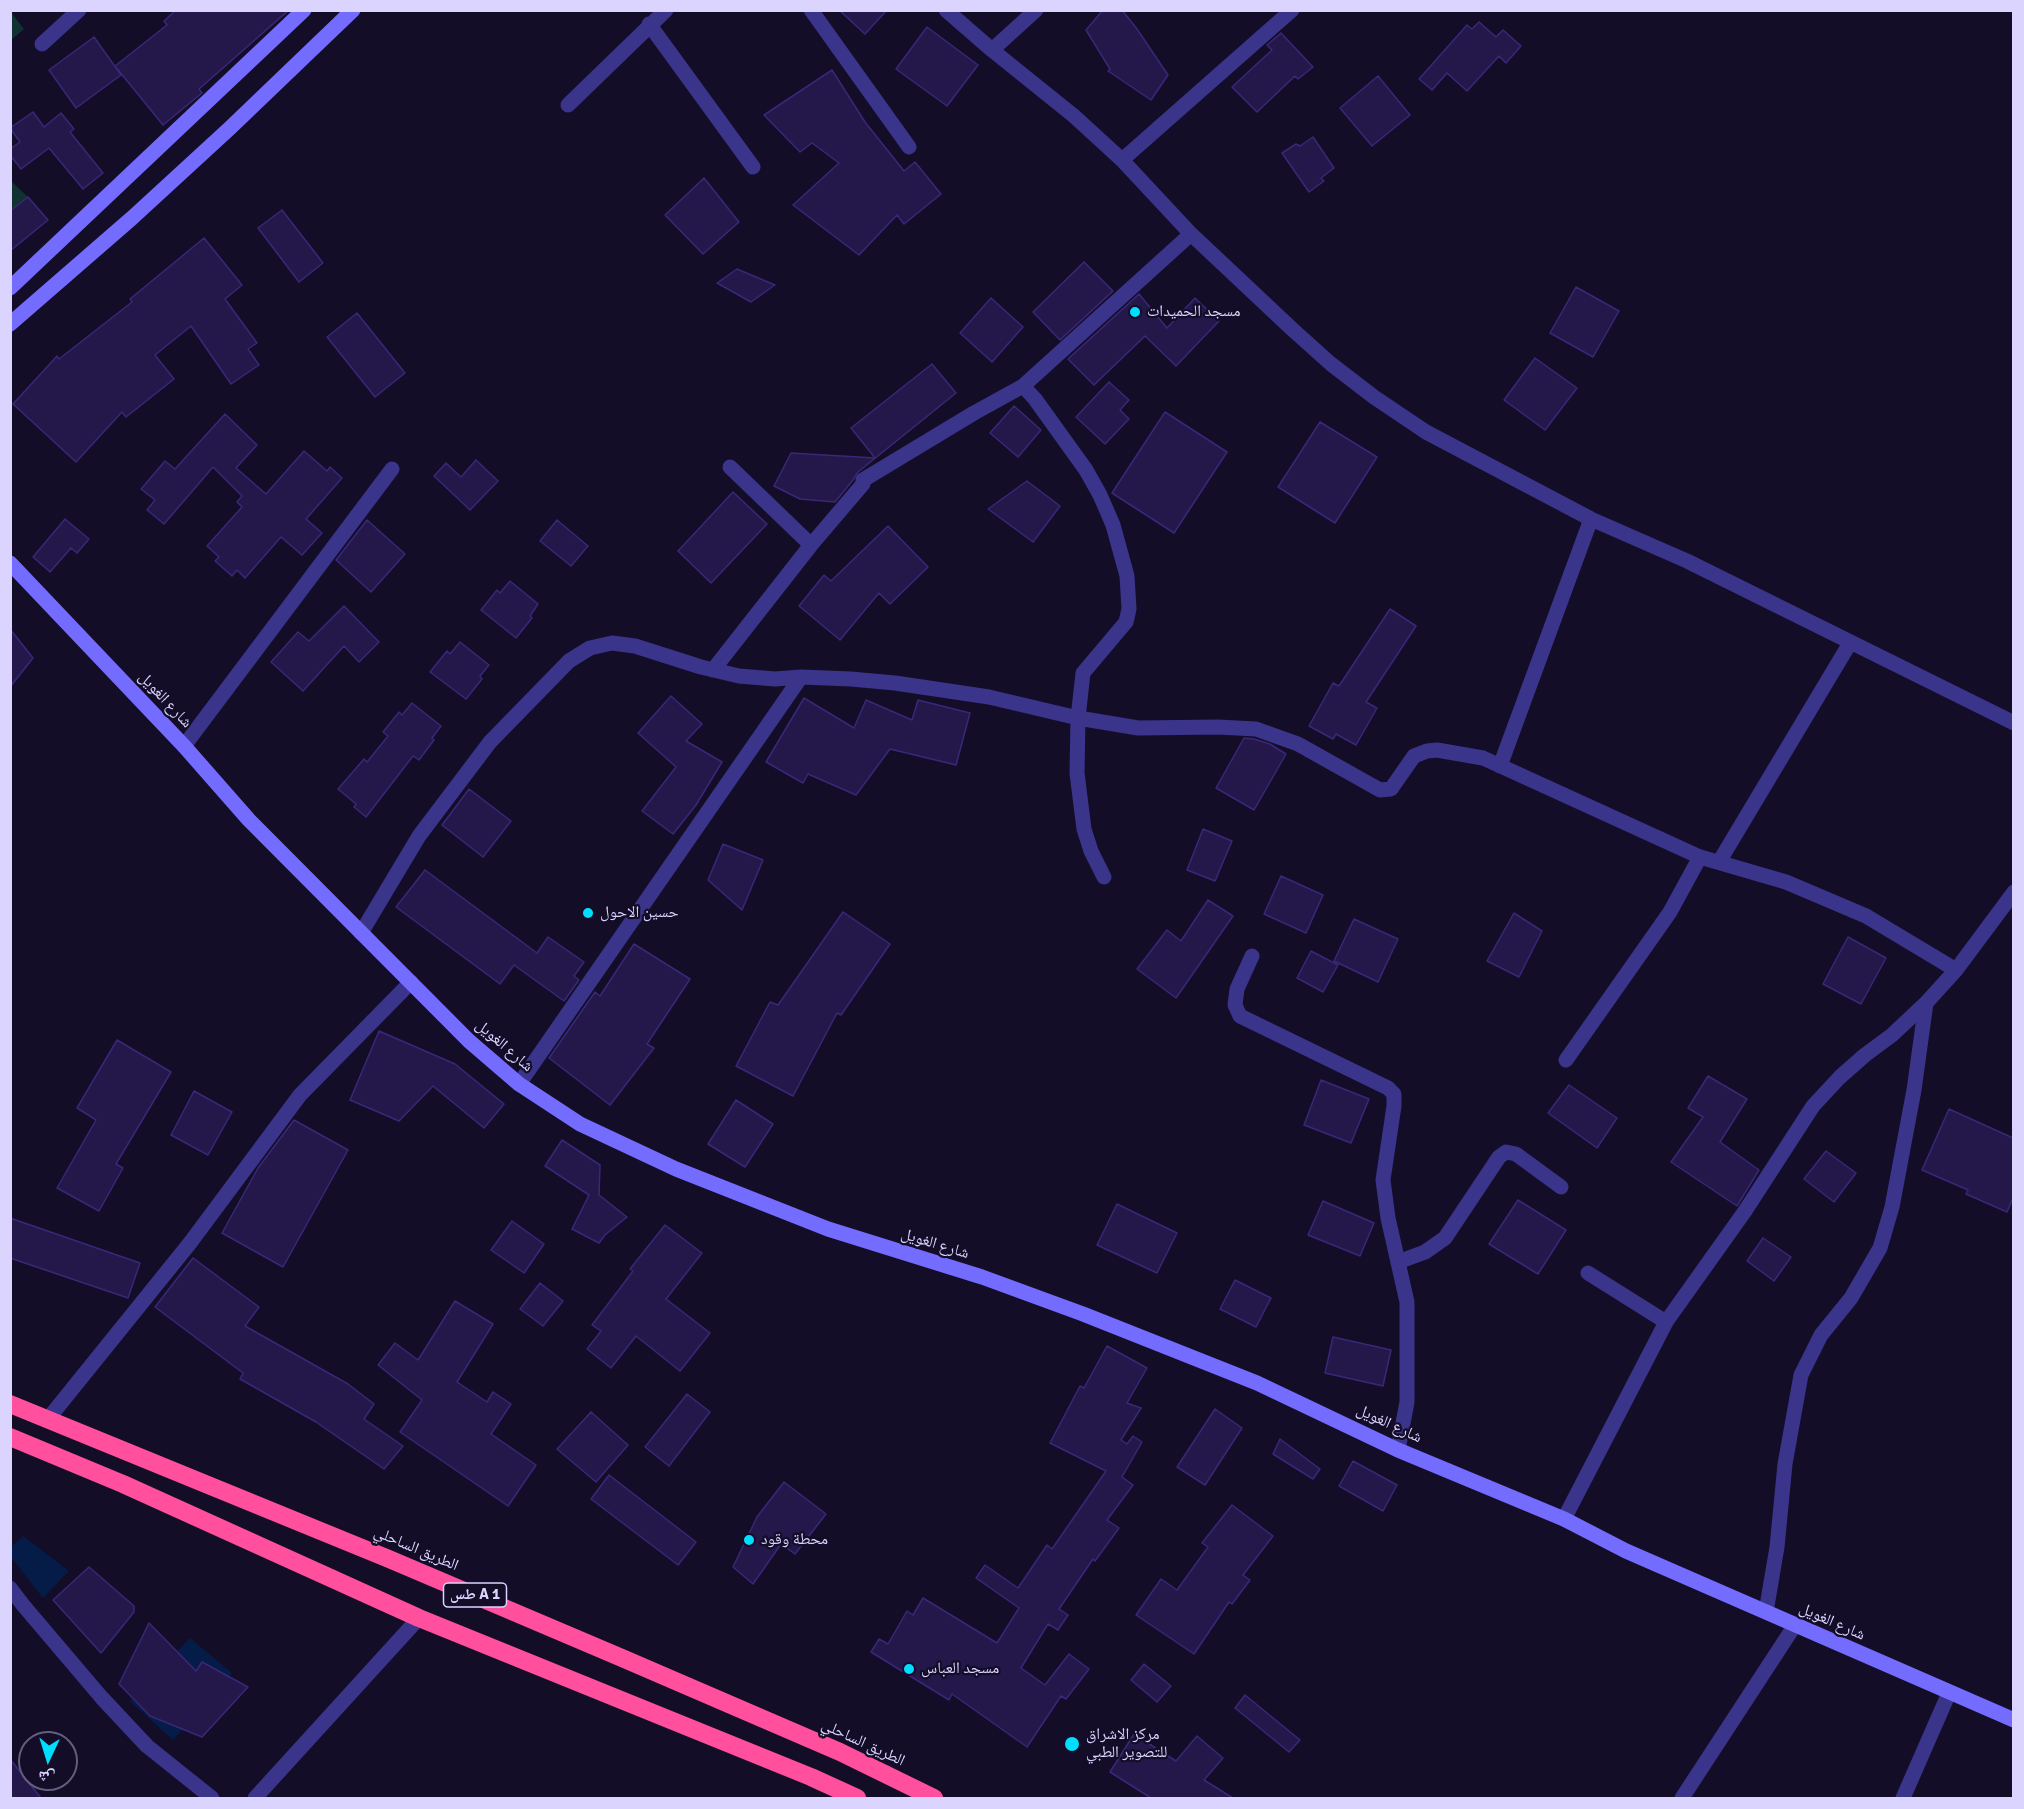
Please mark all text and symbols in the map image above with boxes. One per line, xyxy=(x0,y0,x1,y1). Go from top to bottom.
place label: مسجد الحميدات xyxy=(1147,302,1241,322)
marker: مسجد الحميدات xyxy=(1128,305,1142,319)
street label: شارع الغويل xyxy=(134,668,196,732)
place label: حسين الاحول xyxy=(600,903,679,923)
marker: حسين الاحول xyxy=(581,906,595,920)
street label: شارع الغويل xyxy=(471,1016,537,1076)
street label: شارع الغويل xyxy=(899,1225,971,1263)
street label: شارع الغويل xyxy=(1353,1400,1425,1448)
street label: الطريق الساحلي xyxy=(371,1523,461,1575)
place label: محطة وقود xyxy=(761,1530,828,1550)
marker: محطة وقود xyxy=(742,1533,756,1547)
road number: طس A 1 xyxy=(444,1583,506,1607)
street label: شارع الغويل xyxy=(1796,1599,1868,1645)
place label: مسجد العباس xyxy=(921,1659,999,1679)
marker: مسجد العباس xyxy=(902,1662,916,1676)
street label: الطريق الساحلي xyxy=(818,1715,908,1771)
place label: مركز الاشراق للتصوير الطبي xyxy=(1086,1725,1167,1763)
north arrow xyxy=(18,1731,78,1791)
marker: مركز الاشراق للتصوير الطبي xyxy=(1063,1735,1081,1753)
text: ش xyxy=(38,1766,56,1788)

